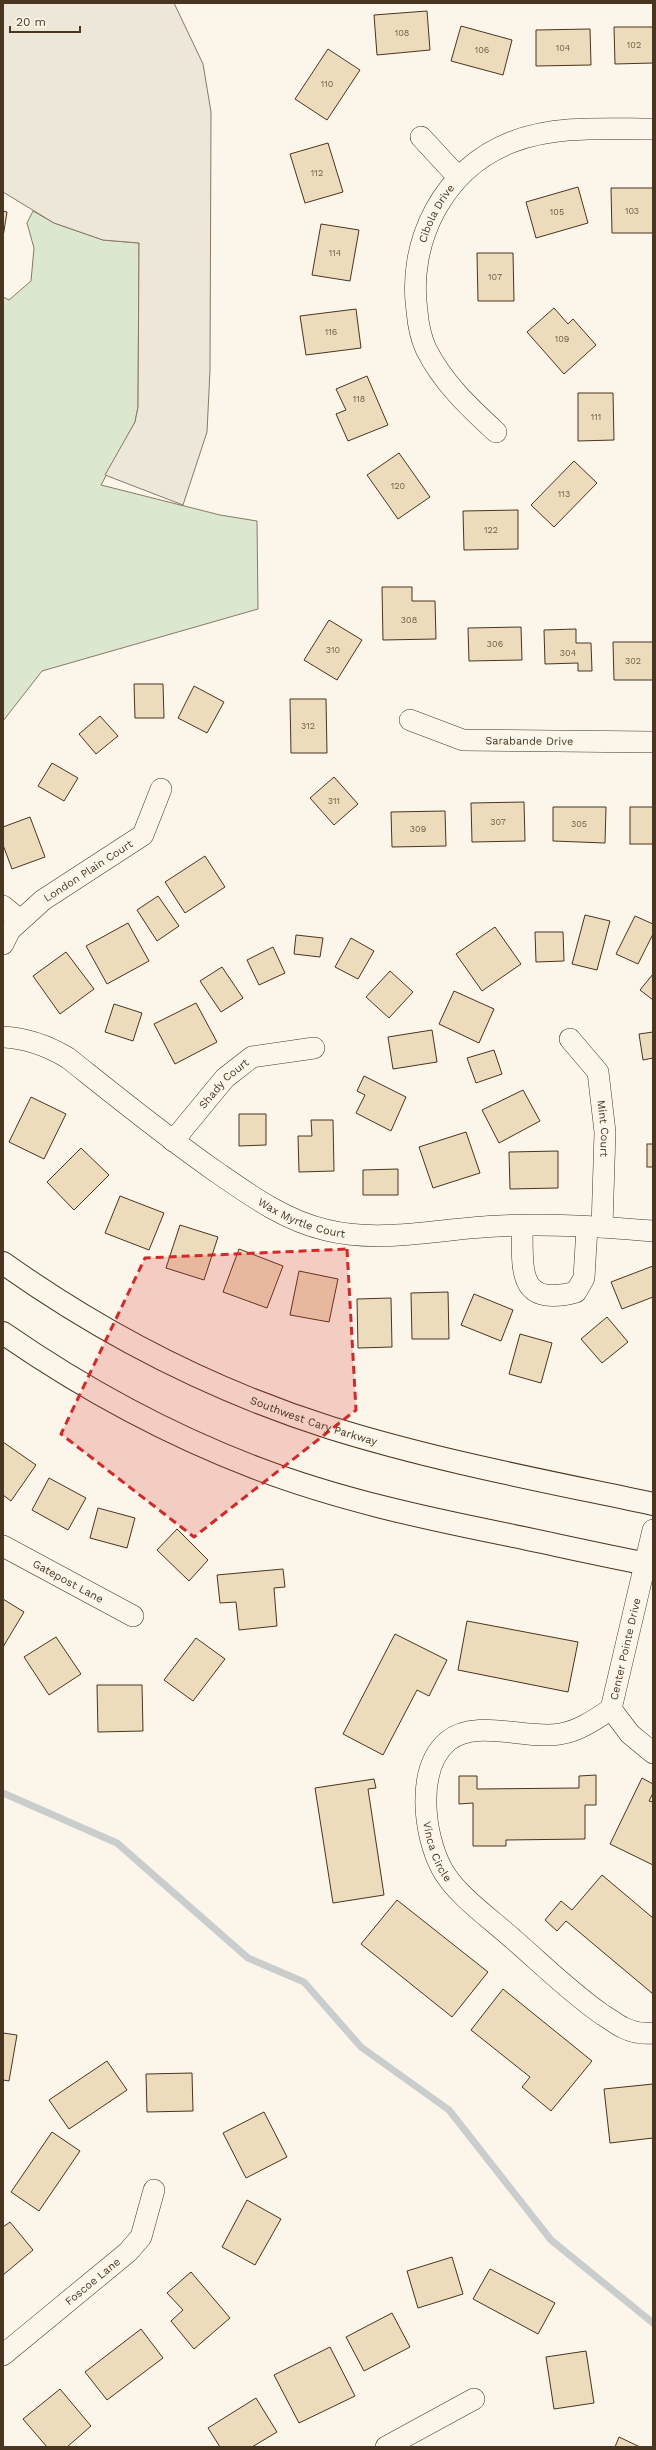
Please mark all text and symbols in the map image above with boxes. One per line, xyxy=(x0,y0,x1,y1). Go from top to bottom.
scale bar xyxy=(10,8,80,34)
text: 20 m xyxy=(16,15,46,29)
house number: 108 xyxy=(395,28,409,38)
house number: 102 xyxy=(627,40,641,50)
house number: 104 xyxy=(556,43,571,53)
house number: 106 xyxy=(475,45,489,55)
house number: 110 xyxy=(321,79,334,89)
house number: 112 xyxy=(311,168,323,178)
street label: Cibola Drive xyxy=(416,182,457,244)
house number: 103 xyxy=(625,206,639,216)
house number: 105 xyxy=(550,207,564,217)
house number: 114 xyxy=(329,248,342,258)
house number: 107 xyxy=(488,272,502,282)
house number: 116 xyxy=(325,327,337,337)
house number: 109 xyxy=(555,334,569,344)
house number: 118 xyxy=(353,394,365,404)
house number: 111 xyxy=(591,412,601,422)
house number: 120 xyxy=(391,481,406,491)
house number: 113 xyxy=(558,489,570,499)
house number: 122 xyxy=(484,525,498,535)
house number: 308 xyxy=(401,615,417,625)
house number: 306 xyxy=(487,639,503,649)
house number: 310 xyxy=(326,645,341,655)
house number: 304 xyxy=(560,648,577,658)
house number: 302 xyxy=(625,656,641,666)
house number: 312 xyxy=(301,721,315,731)
street label: Sarabande Drive xyxy=(485,734,573,748)
house number: 311 xyxy=(328,796,340,806)
house number: 307 xyxy=(490,817,506,827)
house number: 305 xyxy=(571,819,587,829)
house number: 309 xyxy=(410,824,426,834)
street label: London Plain Court xyxy=(41,837,136,905)
street label: Shady Court xyxy=(196,1056,252,1111)
street label: Mint Court xyxy=(594,1099,611,1157)
street label: Wax Myrtle Court xyxy=(255,1196,346,1241)
street label: Southwest Cary Parkway xyxy=(248,1394,379,1448)
street label: Gatepost Lane xyxy=(30,1557,106,1606)
street label: Center Pointe Drive xyxy=(607,1597,644,1701)
street label: Vinca Circle xyxy=(420,1821,454,1884)
street label: Foscoe Lane xyxy=(63,2255,123,2308)

